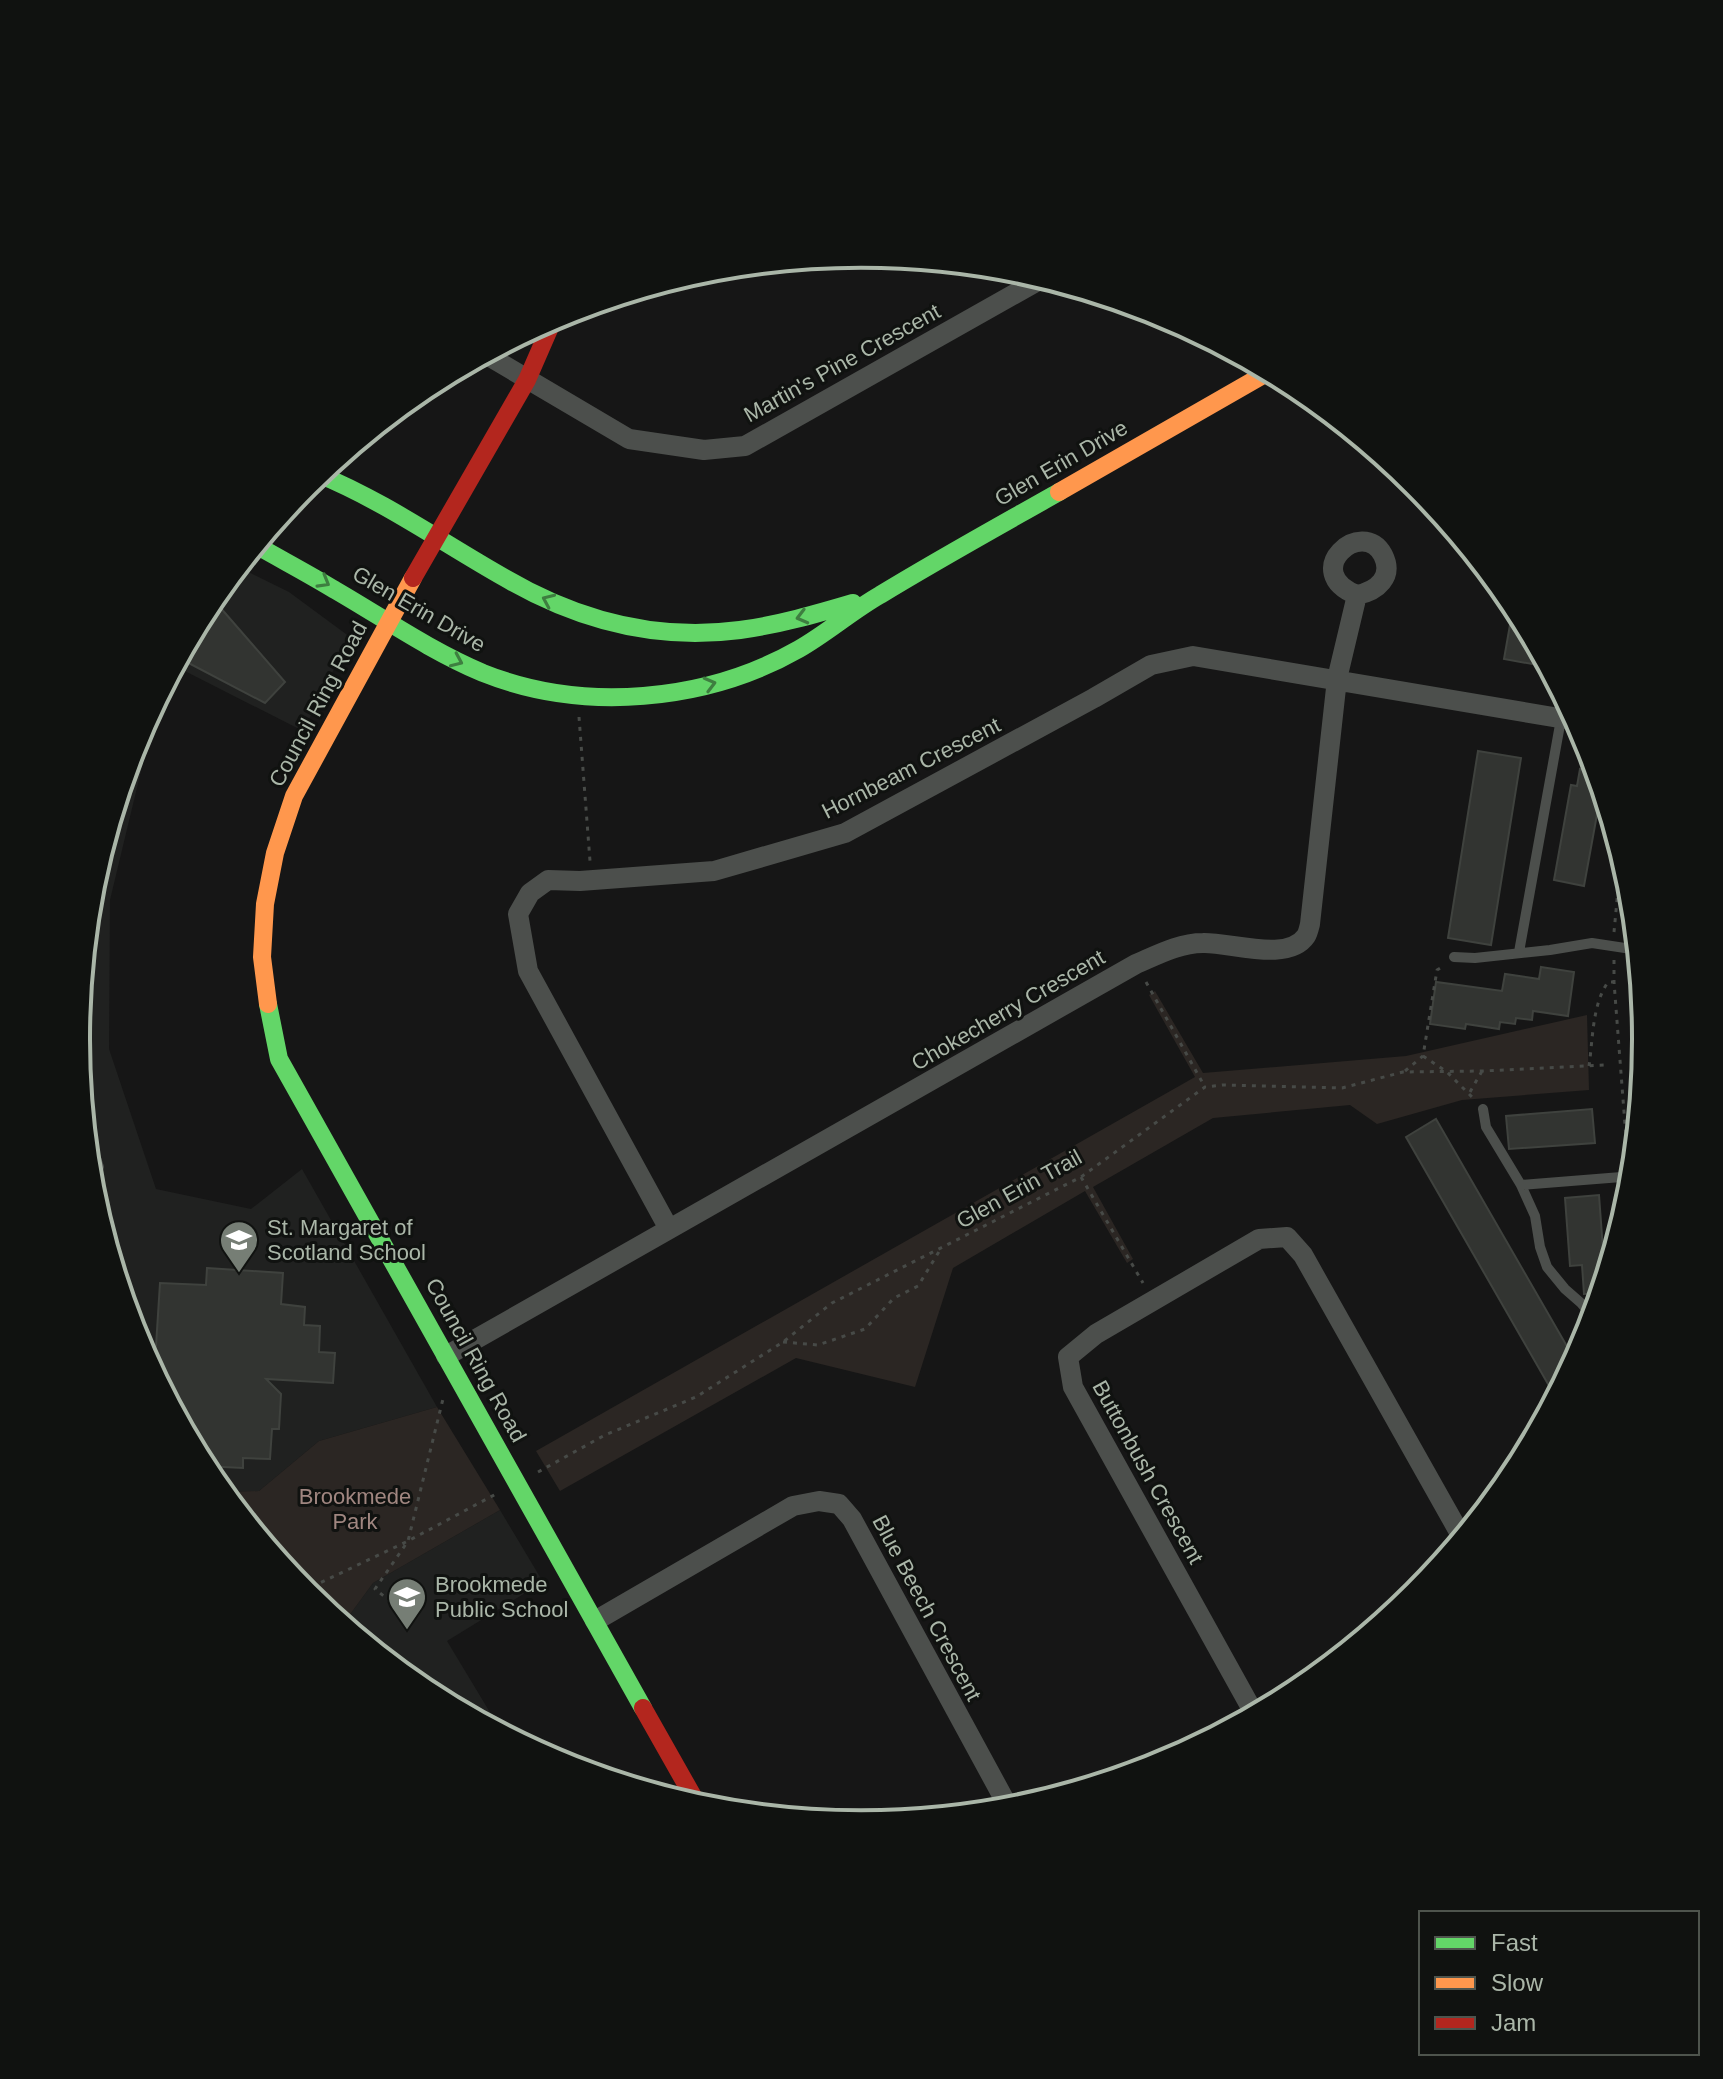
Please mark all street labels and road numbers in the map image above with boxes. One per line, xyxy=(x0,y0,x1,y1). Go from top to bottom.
street label: Martin's Pine Crescent xyxy=(739,299,945,427)
street label: Glen Erin Drive xyxy=(990,415,1132,511)
street label: Glen Erin Drive xyxy=(348,561,490,657)
street label: Council Ring Road xyxy=(264,617,372,791)
street label: Hornbeam Crescent xyxy=(818,712,1004,824)
street label: Chokecherry Crescent xyxy=(907,944,1109,1076)
street label: Glen Erin Trail xyxy=(952,1144,1086,1234)
street label: Council Ring Road xyxy=(421,1274,531,1446)
street label: Buttonbush Crescent xyxy=(1087,1376,1209,1568)
street label: Blue Beech Crescent xyxy=(867,1511,987,1705)

